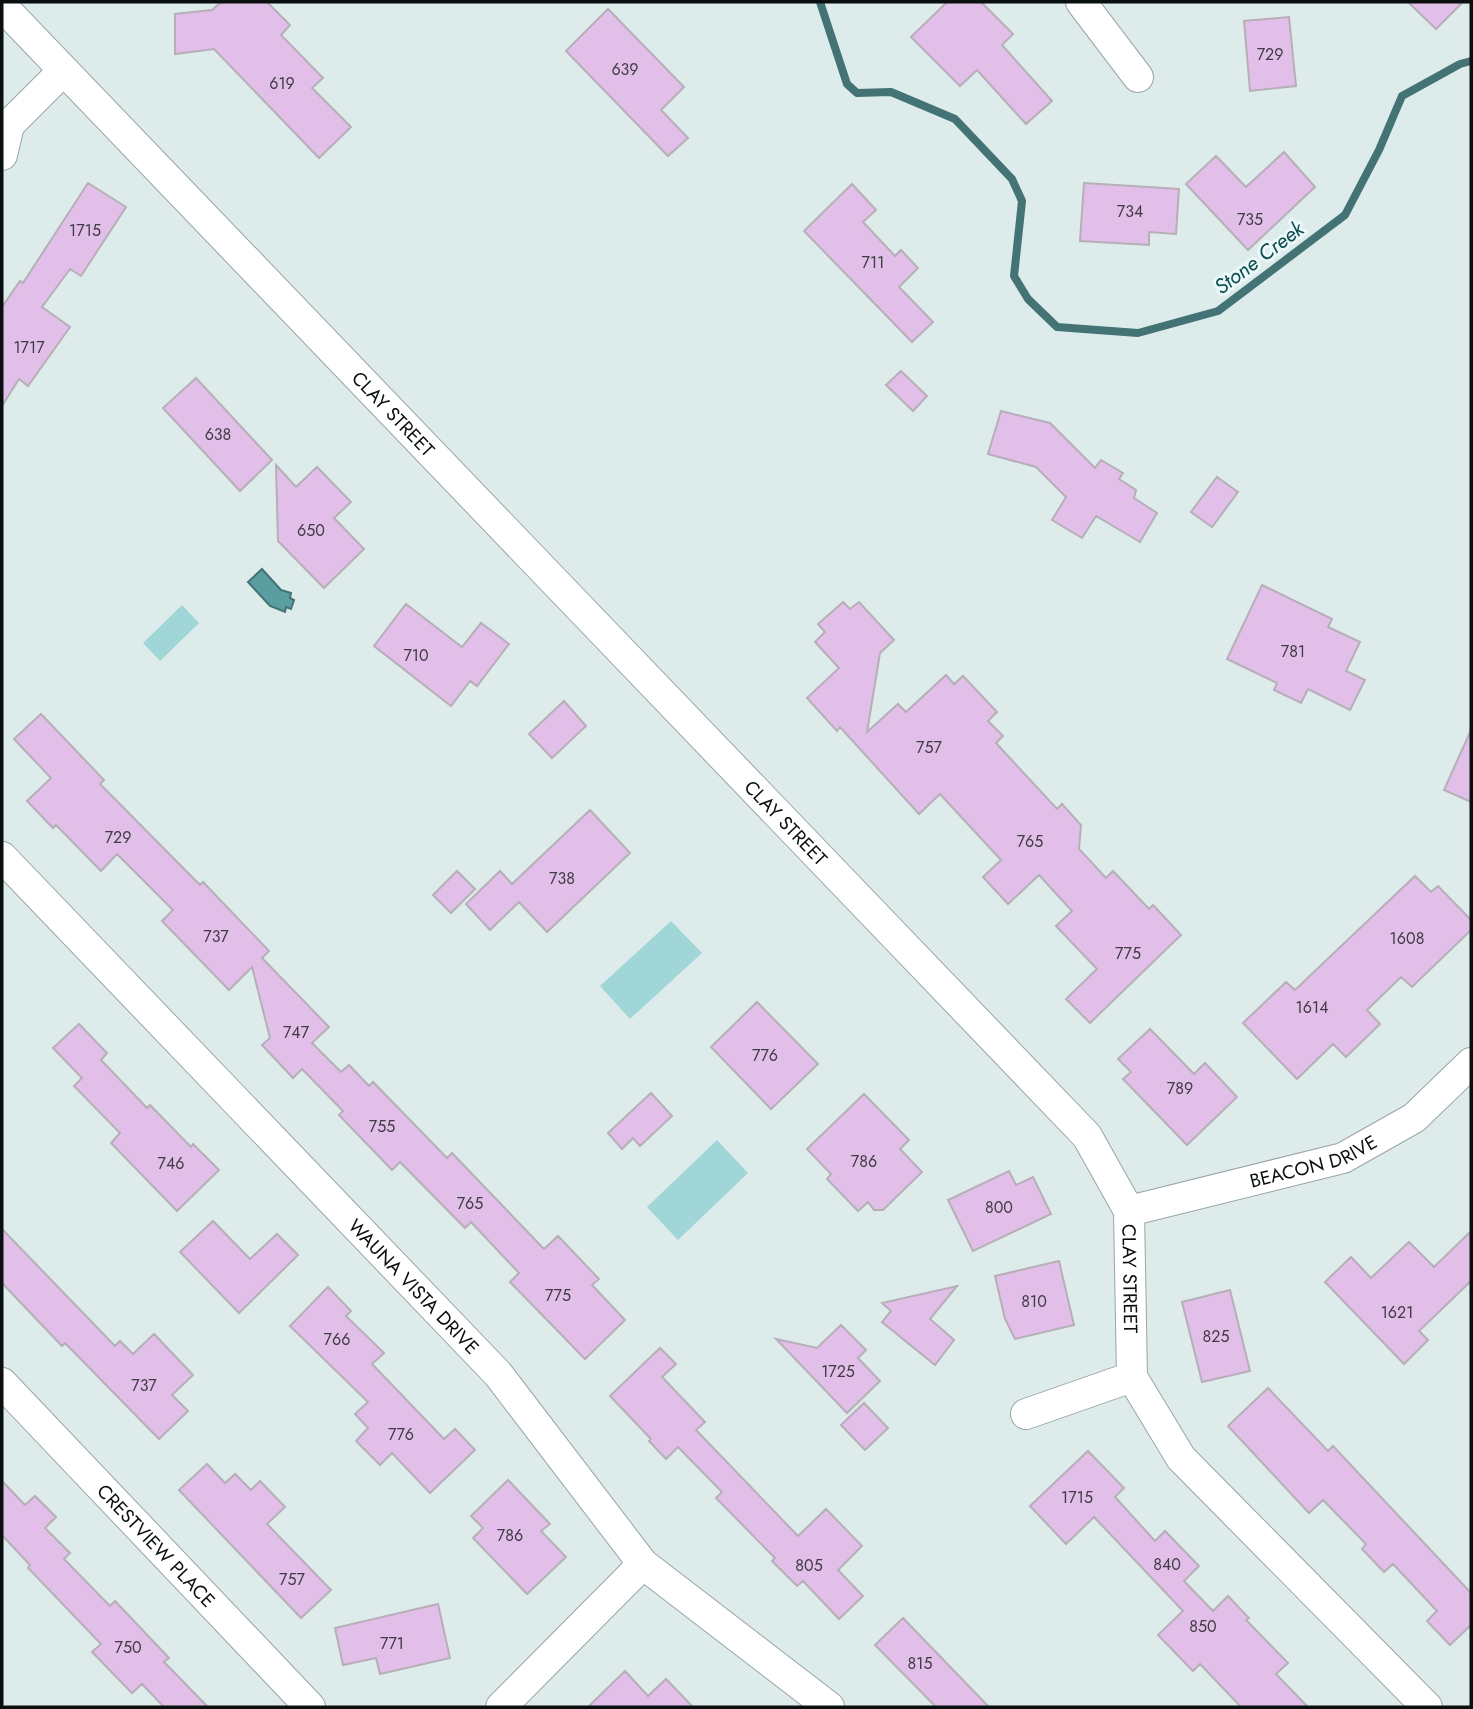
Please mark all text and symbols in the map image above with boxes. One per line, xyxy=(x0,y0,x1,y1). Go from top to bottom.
house number: 729 xyxy=(1257,43,1283,66)
house number: 639 xyxy=(611,58,639,81)
house number: 619 xyxy=(269,72,295,95)
house number: 734 xyxy=(1117,200,1143,223)
house number: 735 xyxy=(1237,208,1263,231)
water label: Stone Creek xyxy=(1208,214,1311,302)
house number: 1715 xyxy=(69,219,101,242)
house number: 711 xyxy=(862,251,884,274)
house number: 1717 xyxy=(13,336,45,359)
street label: CLAY STREET xyxy=(345,365,441,463)
house number: 638 xyxy=(205,423,231,446)
house number: 650 xyxy=(297,519,325,542)
house number: 781 xyxy=(1281,640,1305,663)
house number: 710 xyxy=(403,644,429,667)
house number: 757 xyxy=(916,736,943,759)
street label: CLAY STREET xyxy=(738,774,833,872)
house number: 729 xyxy=(105,826,131,849)
house number: 765 xyxy=(1017,830,1043,853)
house number: 738 xyxy=(549,867,575,890)
house number: 737 xyxy=(203,925,229,948)
house number: 1608 xyxy=(1390,927,1424,950)
house number: 775 xyxy=(1115,942,1141,965)
house number: 1614 xyxy=(1296,996,1328,1019)
house number: 747 xyxy=(283,1021,310,1044)
house number: 776 xyxy=(752,1044,778,1067)
house number: 789 xyxy=(1167,1077,1193,1100)
house number: 755 xyxy=(369,1115,395,1138)
street label: BEACON DRIVE xyxy=(1247,1129,1382,1195)
house number: 786 xyxy=(851,1150,877,1173)
house number: 746 xyxy=(158,1152,184,1175)
house number: 765 xyxy=(457,1192,483,1215)
house number: 800 xyxy=(985,1196,1013,1219)
street label: WAUNA VISTA DRIVE xyxy=(342,1213,485,1360)
street label: CLAY STREET xyxy=(1115,1224,1144,1334)
house number: 775 xyxy=(545,1284,571,1307)
house number: 810 xyxy=(1021,1290,1047,1313)
house number: 1621 xyxy=(1381,1301,1413,1324)
house number: 825 xyxy=(1203,1325,1229,1348)
house number: 766 xyxy=(324,1328,350,1351)
house number: 1725 xyxy=(821,1360,855,1383)
house number: 737 xyxy=(131,1374,157,1397)
house number: 776 xyxy=(388,1423,414,1446)
street label: CRESTVIEW PLACE xyxy=(91,1478,221,1613)
house number: 1715 xyxy=(1061,1486,1093,1509)
house number: 786 xyxy=(497,1524,523,1547)
house number: 840 xyxy=(1153,1553,1181,1576)
house number: 805 xyxy=(795,1554,823,1577)
house number: 757 xyxy=(279,1568,306,1591)
house number: 850 xyxy=(1189,1615,1217,1638)
house number: 771 xyxy=(380,1632,404,1655)
house number: 750 xyxy=(114,1636,142,1659)
house number: 815 xyxy=(908,1652,932,1675)

